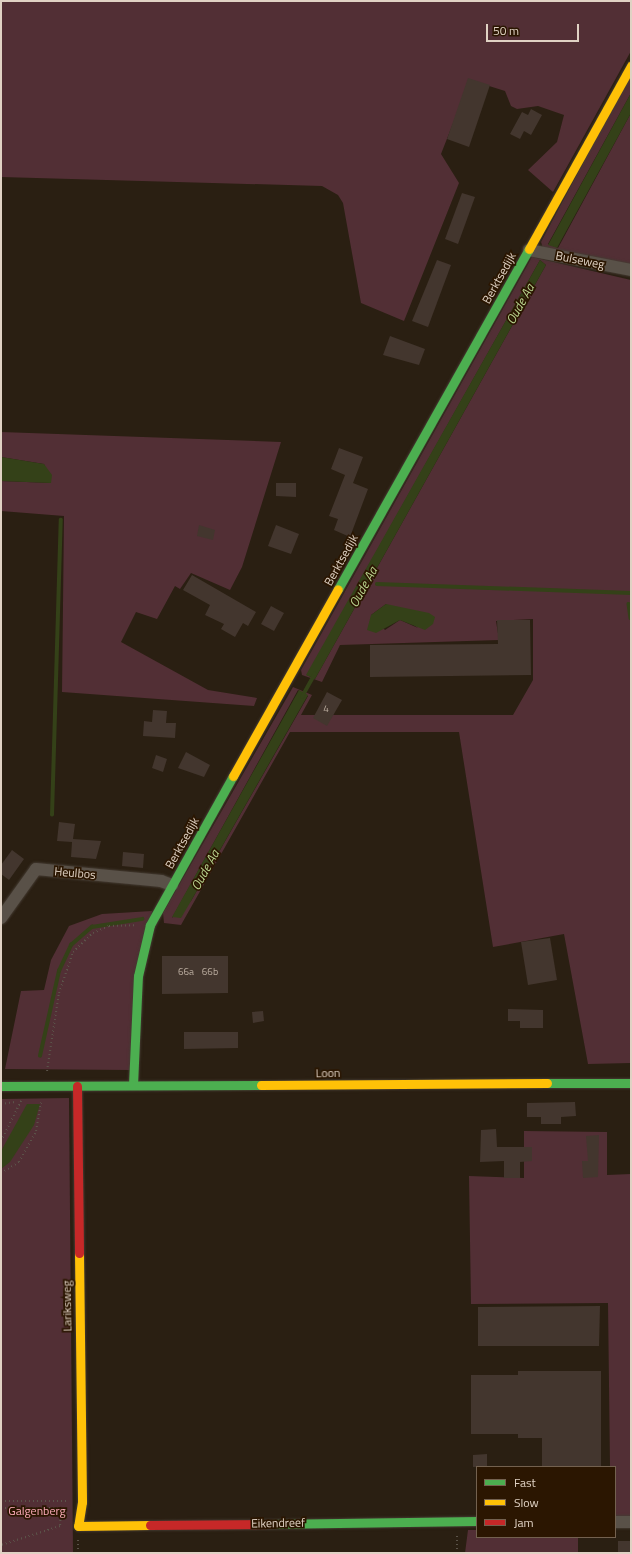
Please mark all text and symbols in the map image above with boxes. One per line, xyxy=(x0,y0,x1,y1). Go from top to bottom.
scale bar xyxy=(488,16,581,42)
text: 50 m xyxy=(493,21,519,40)
street label: Bulseweg xyxy=(554,248,606,272)
street label: Berktsedijk xyxy=(479,250,519,306)
water label: Oude Aa xyxy=(503,281,537,327)
street label: Berktsedijk xyxy=(321,532,361,588)
water label: Oude Aa xyxy=(346,564,380,610)
house number: 4 xyxy=(323,703,329,715)
street label: Berktsedijk xyxy=(162,815,202,871)
water label: Oude Aa xyxy=(188,847,222,893)
street label: Heulbos xyxy=(54,864,96,882)
house number: 66a xyxy=(178,966,194,978)
house number: 66b xyxy=(202,966,218,978)
street label: Loon xyxy=(315,1066,341,1080)
street label: Lariksweg xyxy=(59,1280,75,1332)
legend xyxy=(476,1466,616,1538)
text: Fast xyxy=(514,1473,536,1492)
text: Slow xyxy=(514,1493,539,1512)
park label: Galgenberg xyxy=(8,1504,66,1518)
text: Jam xyxy=(514,1513,534,1532)
street label: Eikendreef xyxy=(251,1515,305,1531)

